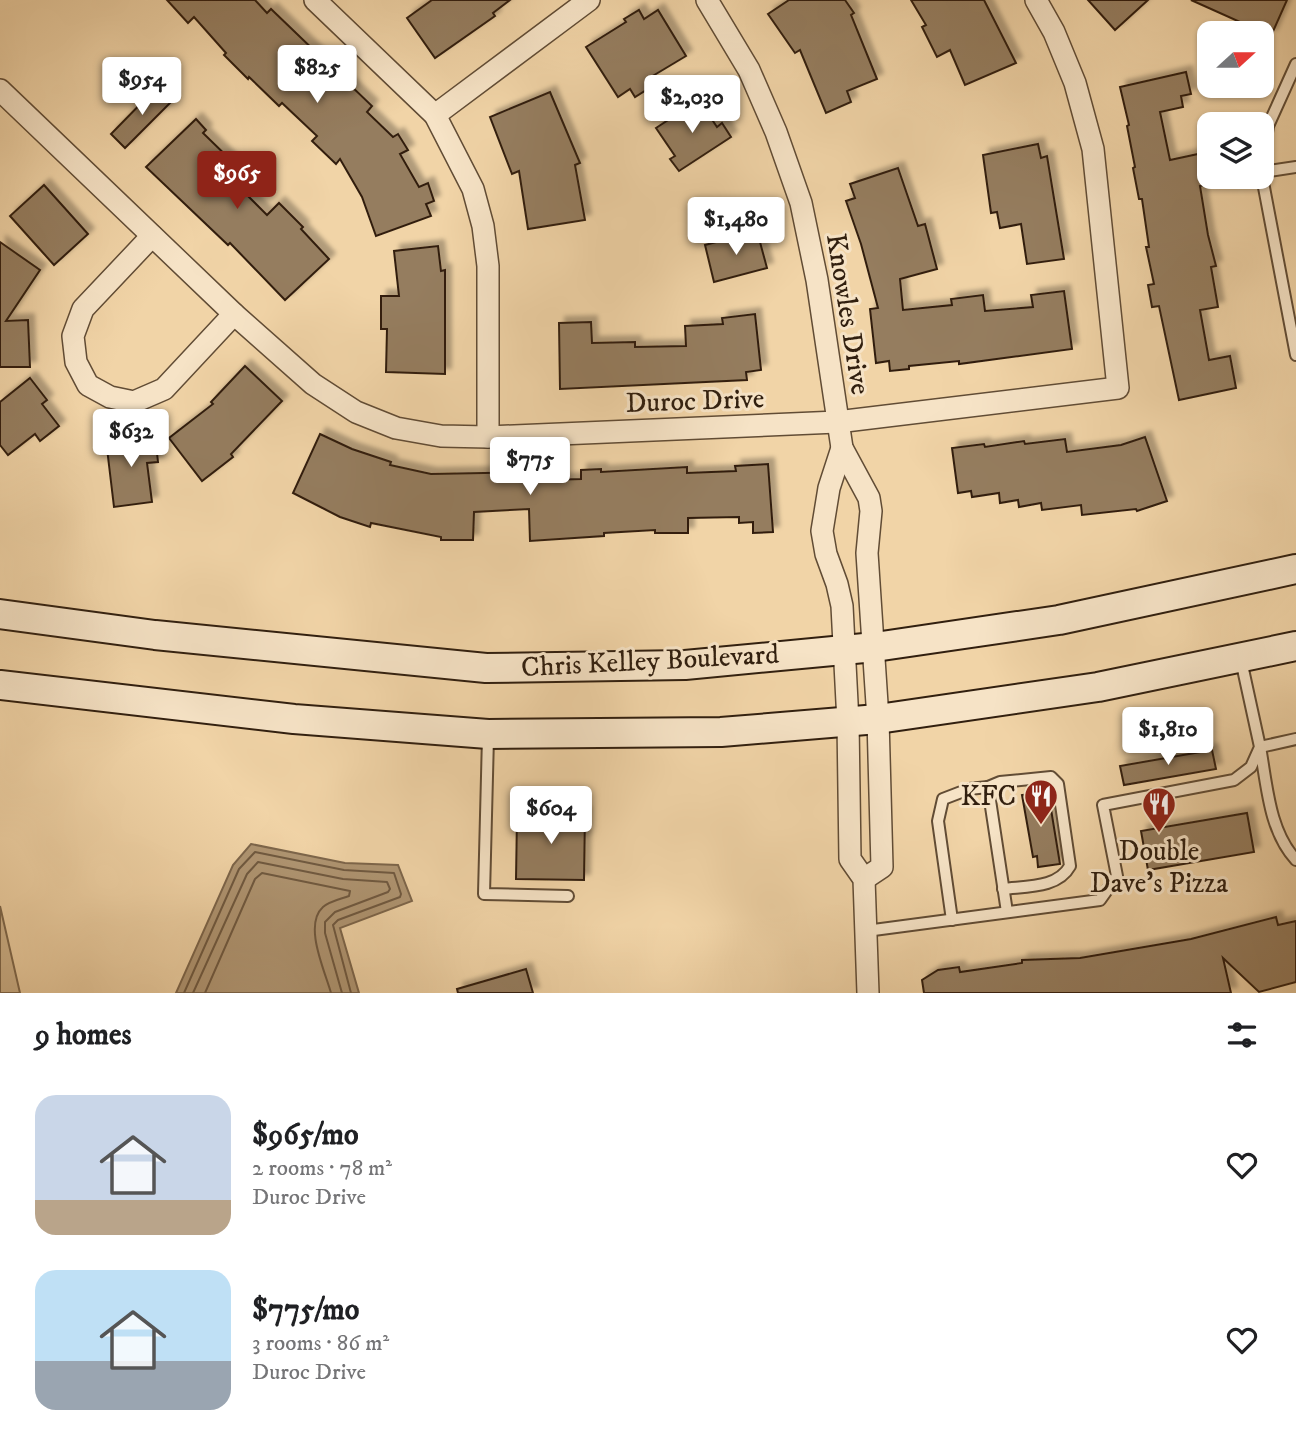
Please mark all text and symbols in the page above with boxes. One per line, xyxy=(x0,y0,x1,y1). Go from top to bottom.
north arrow xyxy=(1197,21,1274,98)
map controls xyxy=(1197,21,1274,189)
pin: $825 xyxy=(276,46,358,105)
text: $825 xyxy=(294,53,340,82)
pin: $954 xyxy=(101,58,183,117)
text: $954 xyxy=(118,65,166,94)
pin: $2,030 xyxy=(635,76,749,135)
text: $2,030 xyxy=(660,83,724,112)
button: layers xyxy=(1197,112,1274,189)
pin: $965 xyxy=(196,152,278,211)
text: $965 xyxy=(213,159,261,188)
pin: $1,480 xyxy=(679,198,793,257)
text: $1,480 xyxy=(704,205,768,234)
street label: Knowles Drive xyxy=(818,231,878,397)
street label: Duroc Drive xyxy=(625,381,765,421)
pin: $632 xyxy=(90,410,172,469)
text: $632 xyxy=(109,417,153,446)
pin: $775 xyxy=(489,438,571,497)
text: $775 xyxy=(506,445,554,474)
street label: Chris Kelley Boulevard xyxy=(520,637,780,685)
pin: $1,810 xyxy=(1111,708,1225,767)
text: $1,810 xyxy=(1138,715,1198,744)
restaurant icon: KFC xyxy=(1022,777,1060,826)
place label: KFC xyxy=(961,779,1016,814)
restaurant icon: Double Dave's Pizza xyxy=(1140,785,1178,834)
pin: $604 xyxy=(510,786,592,846)
text: $604 xyxy=(526,794,576,823)
place label: Double Dave's Pizza xyxy=(1090,834,1228,901)
icon: filters xyxy=(1223,1016,1261,1054)
text: 9 homes xyxy=(35,1017,132,1054)
text: $965/mo xyxy=(252,1117,358,1154)
icon: home xyxy=(91,1123,175,1207)
icon: heart xyxy=(1223,1146,1261,1184)
text: 2 rooms · 78 m² xyxy=(252,1154,392,1183)
text: Duroc Drive xyxy=(252,1183,366,1212)
text: $775/mo xyxy=(252,1292,359,1329)
icon: home xyxy=(91,1298,175,1382)
icon: heart xyxy=(1223,1321,1261,1359)
text: 3 rooms · 86 m² xyxy=(252,1329,389,1358)
text: Duroc Drive xyxy=(252,1358,366,1387)

